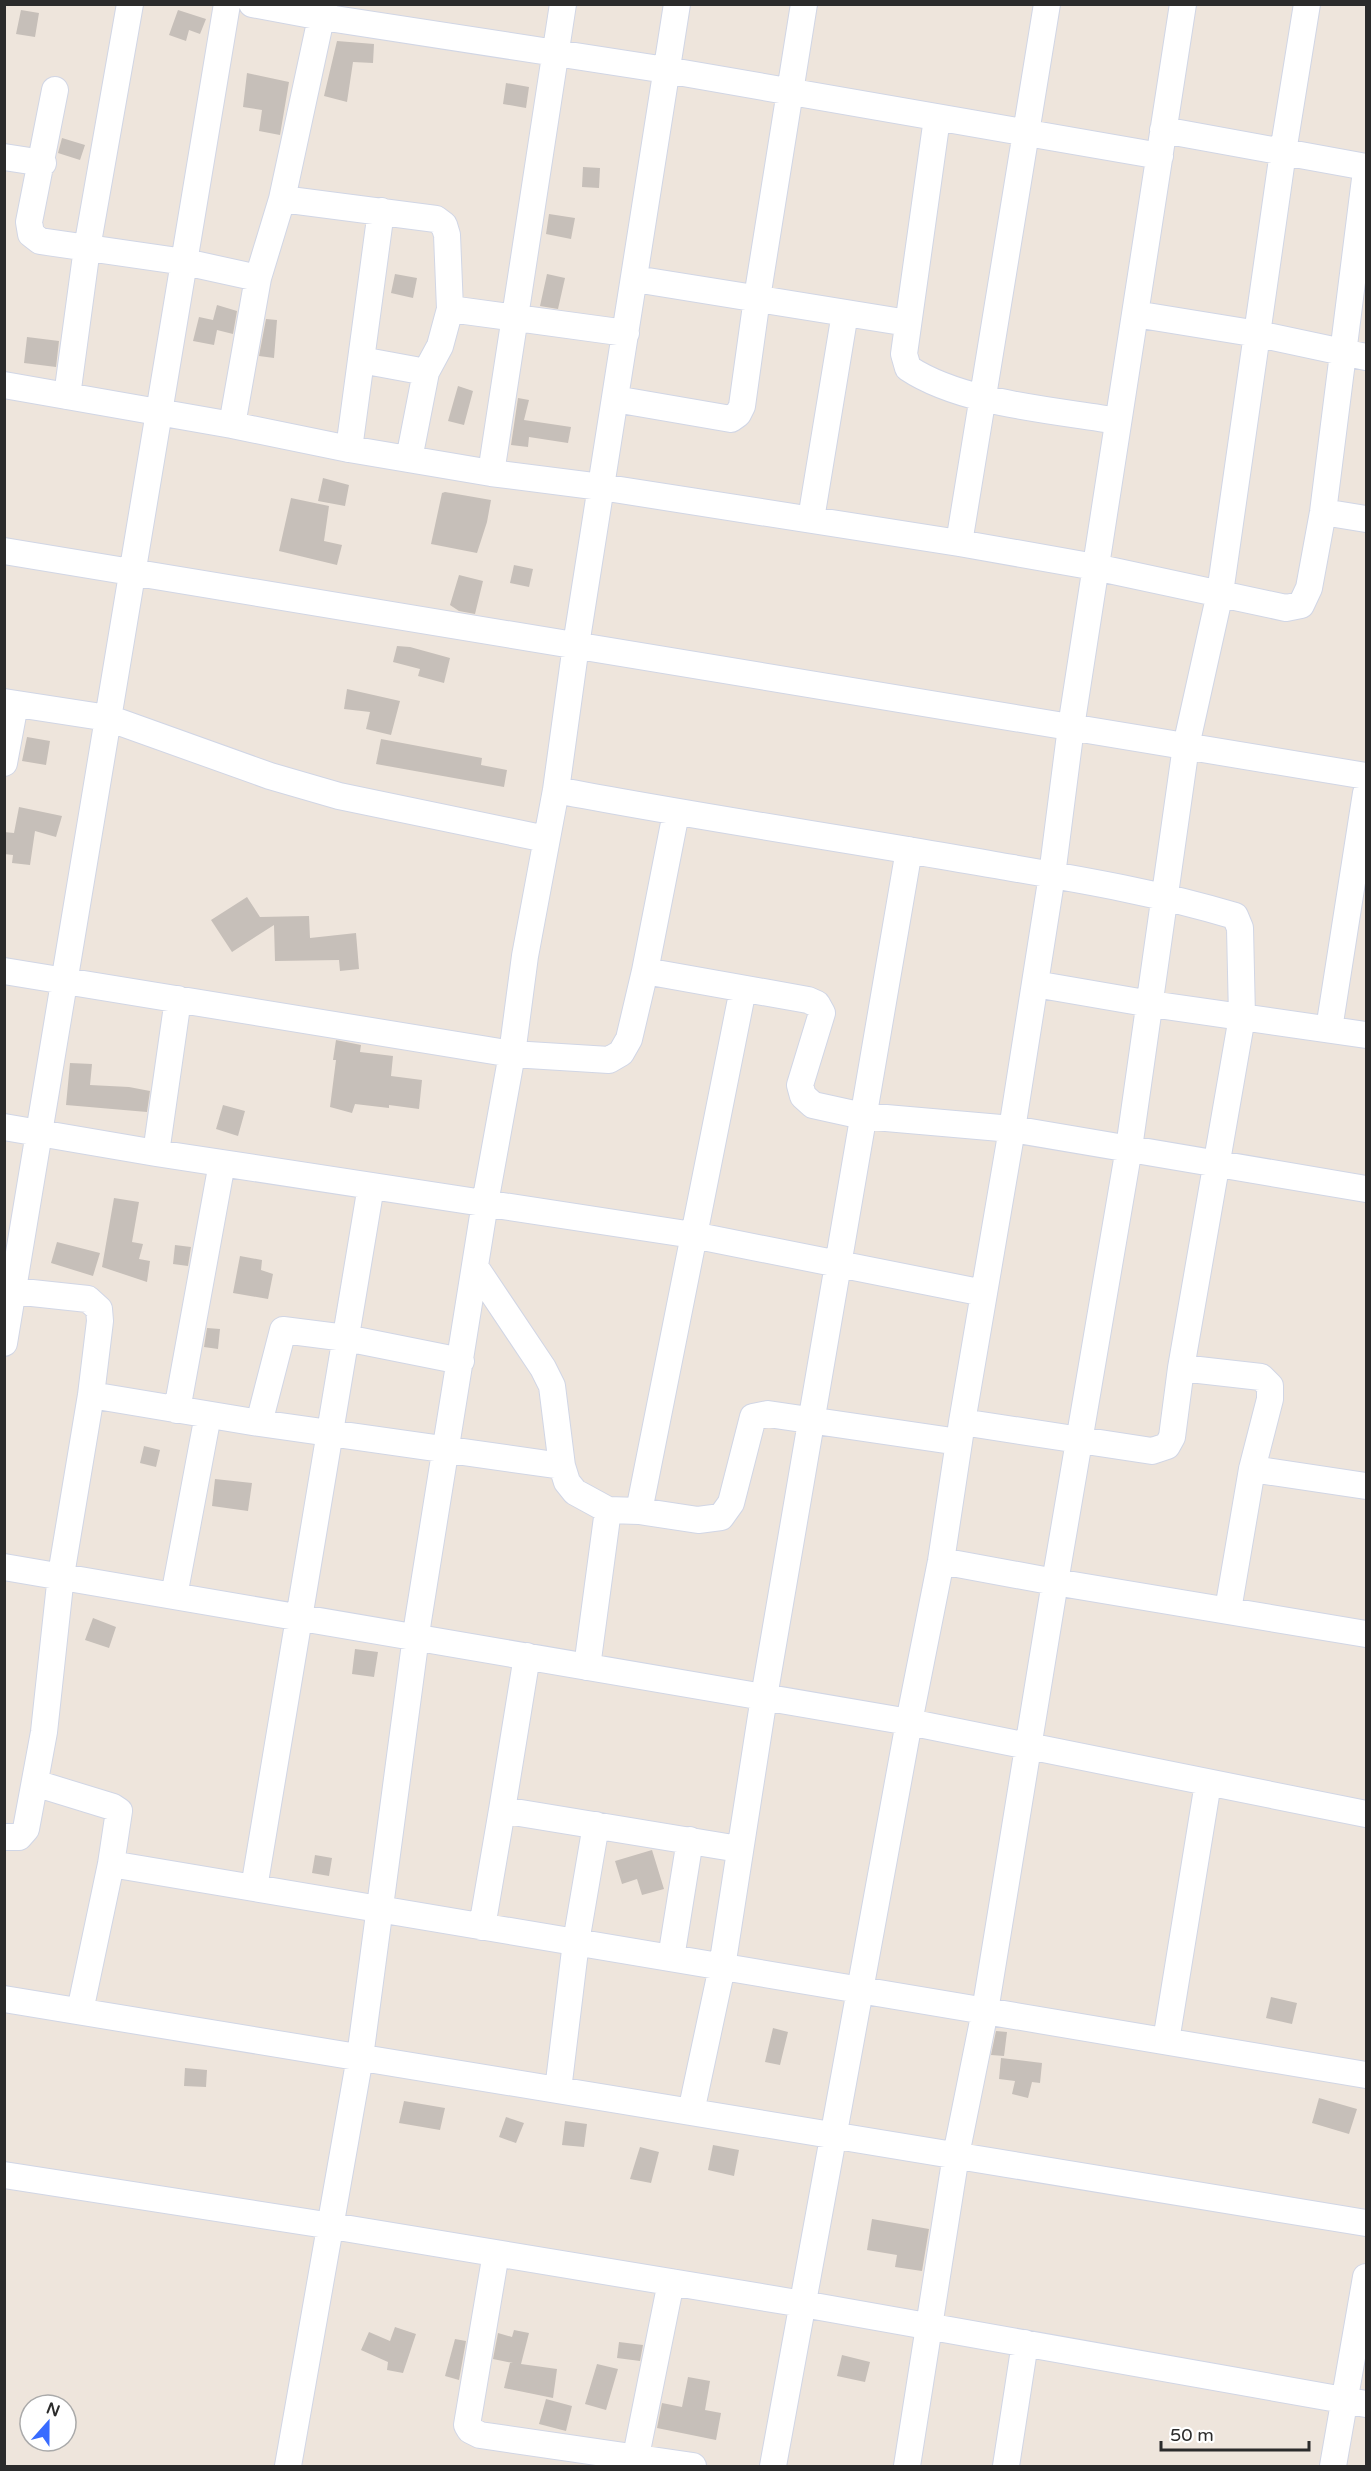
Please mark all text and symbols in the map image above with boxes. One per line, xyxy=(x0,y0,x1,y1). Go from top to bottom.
north arrow xyxy=(18,2393,78,2453)
text: N xyxy=(43,2398,63,2422)
scale bar xyxy=(1161,2414,1310,2452)
text: 50 m xyxy=(1170,2424,1214,2446)

